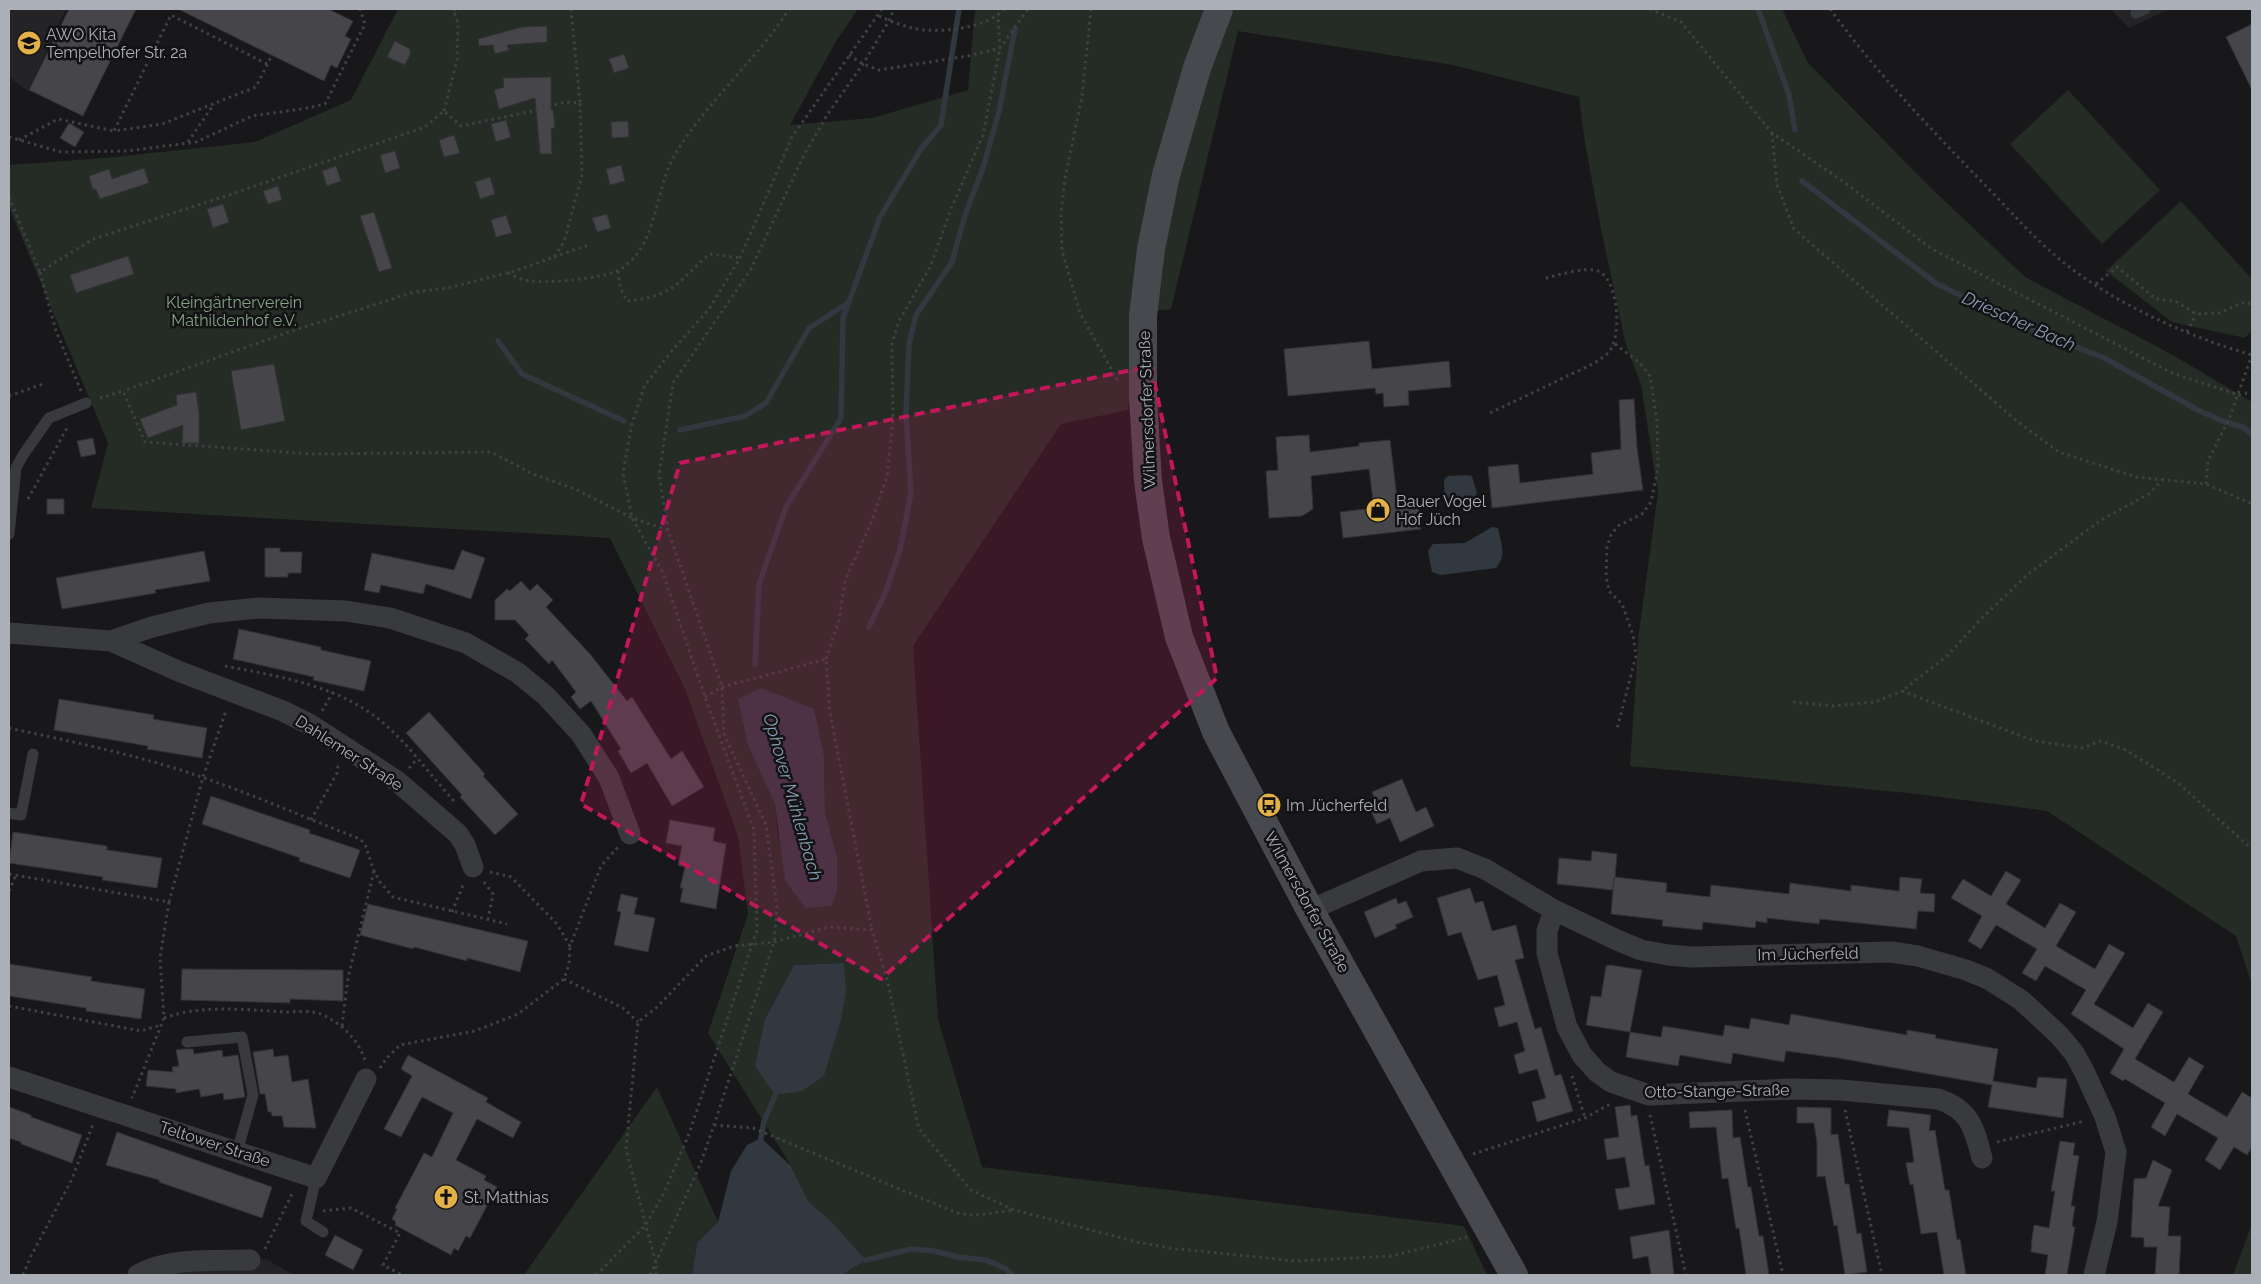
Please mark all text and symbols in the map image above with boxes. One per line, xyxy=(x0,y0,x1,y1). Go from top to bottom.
place label: AWO Kita Tempelhofer Str. 2a xyxy=(46,25,187,62)
school or university icon: AWO Kita Tempelhofer Str. 2a xyxy=(16,30,42,56)
water label: Driescher Bach xyxy=(1959,287,2079,355)
park label: Kleingärtnerverein Mathildenhof e.V. xyxy=(166,293,302,330)
street label: Wilmersdorfer Straße xyxy=(1135,331,1159,489)
place label: Bauer Vogel Hof Jüch xyxy=(1396,492,1487,529)
shop icon: Bauer Vogel Hof Jüch xyxy=(1365,497,1391,523)
street label: Dahlemer Straße xyxy=(292,711,406,795)
water label: Ophover Mühlenbach xyxy=(759,711,827,883)
bus stop icon: Im Jücherfeld xyxy=(1256,792,1282,818)
place label: Im Jücherfeld xyxy=(1286,796,1387,815)
street label: Wilmersdorfer Straße xyxy=(1260,828,1354,976)
street label: Im Jücherfeld xyxy=(1757,944,1859,964)
street label: Otto-Stange-Straße xyxy=(1644,1080,1790,1102)
street label: Teltower Straße xyxy=(157,1117,273,1171)
church icon: St. Matthias xyxy=(433,1184,459,1210)
place label: St. Matthias xyxy=(464,1188,549,1207)

